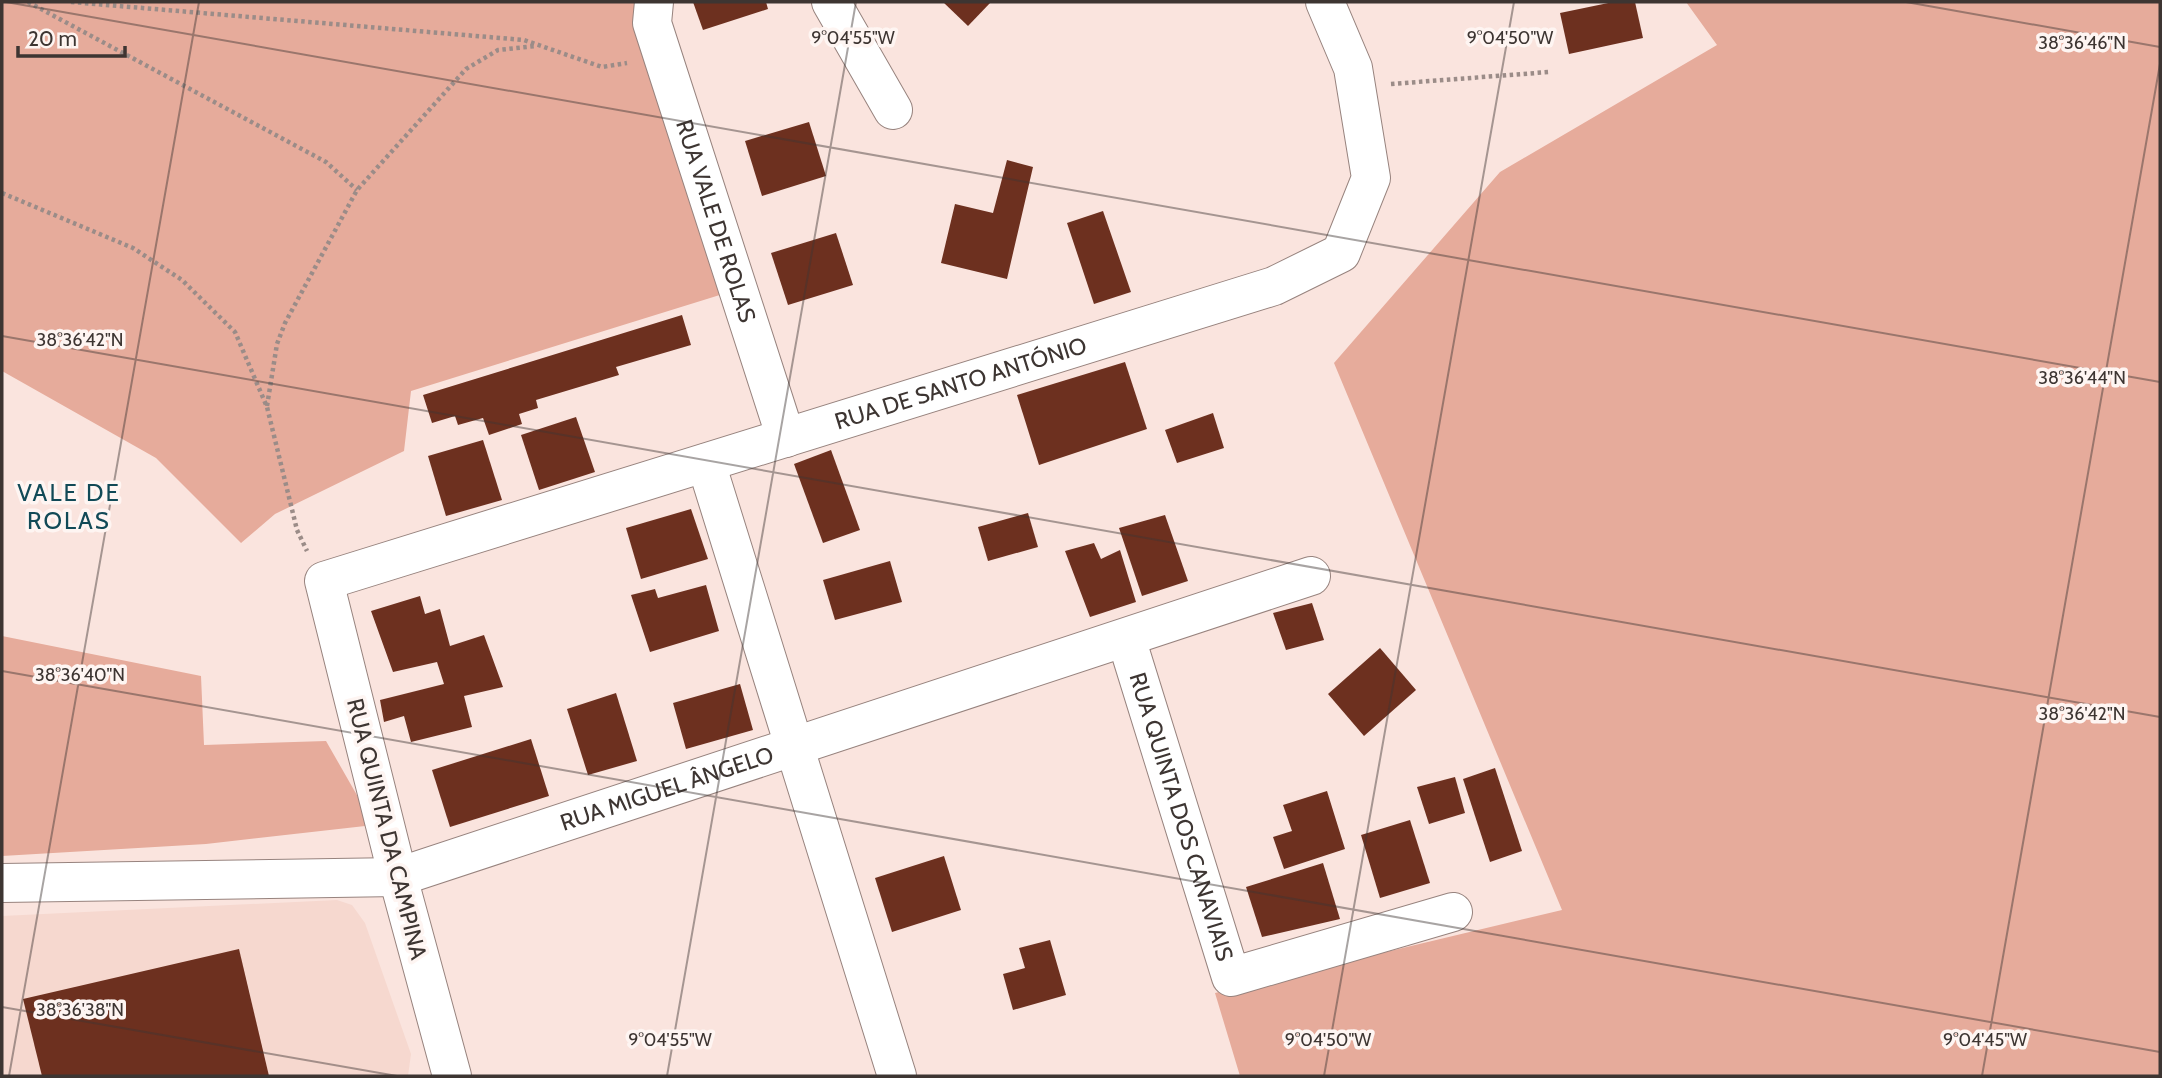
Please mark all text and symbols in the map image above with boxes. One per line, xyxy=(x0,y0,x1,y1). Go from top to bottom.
scale bar xyxy=(18,14,124,58)
text: 20 m xyxy=(28,26,77,51)
text: 9°04'55"W xyxy=(811,27,895,49)
text: 9°04'50"W xyxy=(1467,27,1553,49)
text: 38°36'46"N xyxy=(2038,32,2126,54)
street label: RUA VALE DE ROLAS xyxy=(670,116,762,326)
text: 38°36'42"N xyxy=(37,329,123,351)
street label: RUA DE SANTO ANTÓNIO xyxy=(831,331,1090,436)
text: 38°36'44"N xyxy=(2038,367,2126,389)
district label: VALE DE ROLAS xyxy=(17,478,121,535)
text: 38°36'40"N xyxy=(35,664,125,686)
street label: RUA QUINTA DOS CANAVIAIS xyxy=(1124,669,1239,964)
street label: RUA QUINTA DA CAMPINA xyxy=(341,695,433,963)
text: 38°36'42"N xyxy=(2039,703,2125,725)
street label: RUA MIGUEL ÂNGELO xyxy=(557,740,777,837)
text: 38°36'38"N xyxy=(36,999,124,1021)
text: 9°04'55"W xyxy=(628,1029,712,1051)
text: 9°04'50"W xyxy=(1285,1029,1371,1051)
text: 9°04'45"W xyxy=(1943,1029,2027,1051)

